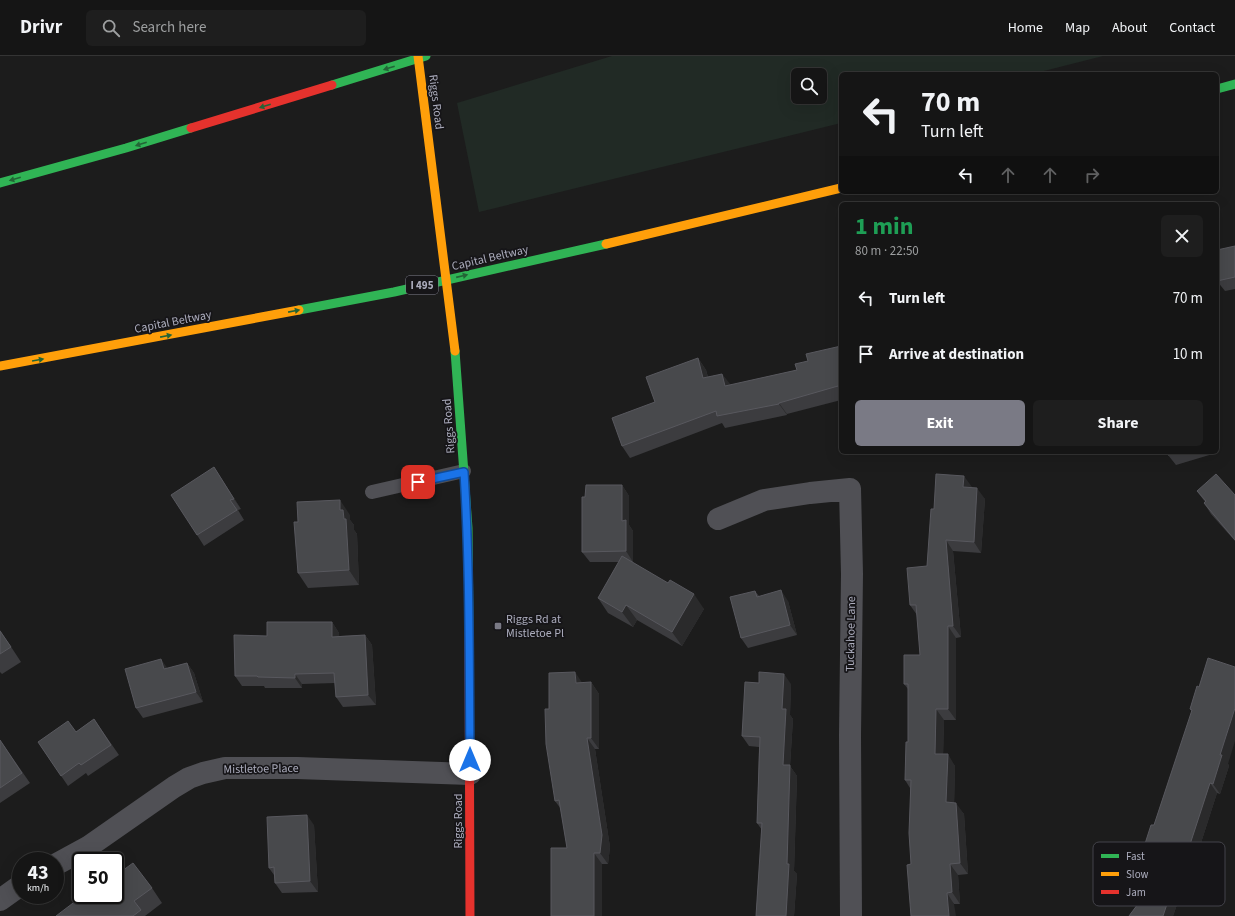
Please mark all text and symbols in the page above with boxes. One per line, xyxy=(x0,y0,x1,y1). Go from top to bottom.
search box xyxy=(86,10,366,46)
text: Drivr xyxy=(20,14,62,41)
icon: search xyxy=(100,17,122,39)
text: Search here xyxy=(132,17,206,38)
text: Home xyxy=(1008,18,1043,38)
text: Map xyxy=(1065,18,1090,38)
text: About xyxy=(1112,18,1147,38)
text: Contact xyxy=(1169,18,1215,38)
one-way arrow xyxy=(383,65,395,71)
map controls xyxy=(791,68,827,104)
button: search xyxy=(791,68,827,104)
street label: Riggs Road xyxy=(424,74,448,130)
text: 70 m xyxy=(921,82,980,122)
icon: left xyxy=(855,88,907,140)
one-way arrow xyxy=(259,103,271,109)
text: Turn left xyxy=(921,119,983,144)
one-way arrow xyxy=(134,141,146,147)
icon: left xyxy=(955,164,977,186)
icon: ahead xyxy=(997,164,1019,186)
icon: ahead xyxy=(1039,164,1061,186)
icon: right xyxy=(1081,164,1103,186)
one-way arrow xyxy=(9,176,21,182)
text: 1 min xyxy=(855,209,913,244)
button: close xyxy=(1161,215,1203,257)
street label: Capital Beltway xyxy=(450,241,530,275)
text: 80 m · 22:50 xyxy=(855,242,919,260)
one-way arrow xyxy=(456,273,468,279)
road number: I 495 xyxy=(406,276,438,294)
icon: left xyxy=(855,287,877,309)
text: Turn left xyxy=(889,288,945,309)
text: 70 m xyxy=(1173,288,1203,309)
street label: Capital Beltway xyxy=(133,306,213,338)
one-way arrow xyxy=(288,308,300,314)
one-way arrow xyxy=(160,332,172,338)
icon: arrive xyxy=(855,343,877,365)
text: Arrive at destination xyxy=(889,344,1024,365)
text: 10 m xyxy=(1173,344,1203,365)
one-way arrow xyxy=(32,356,44,362)
street label: Riggs Road xyxy=(439,398,459,454)
button: Exit xyxy=(855,400,1025,446)
button: Share xyxy=(1033,400,1203,446)
pin xyxy=(401,465,435,499)
icon: arrive xyxy=(407,471,429,493)
street label: Tuckahoe Lane xyxy=(842,596,860,672)
place label: Riggs Rd at Mistletoe Pl xyxy=(506,611,564,642)
marker: Riggs Rd at Mistletoe Pl xyxy=(493,621,503,631)
position arrow xyxy=(449,739,491,781)
street label: Mistletoe Place xyxy=(223,760,299,778)
street label: Riggs Road xyxy=(450,793,467,849)
legend xyxy=(1093,842,1225,906)
text: Fast xyxy=(1126,849,1145,864)
speed limit sign: 50 xyxy=(72,852,124,904)
text: 43 xyxy=(27,859,49,887)
text: Slow xyxy=(1126,867,1149,882)
text: km/h xyxy=(27,881,49,895)
text: Jam xyxy=(1126,885,1146,900)

